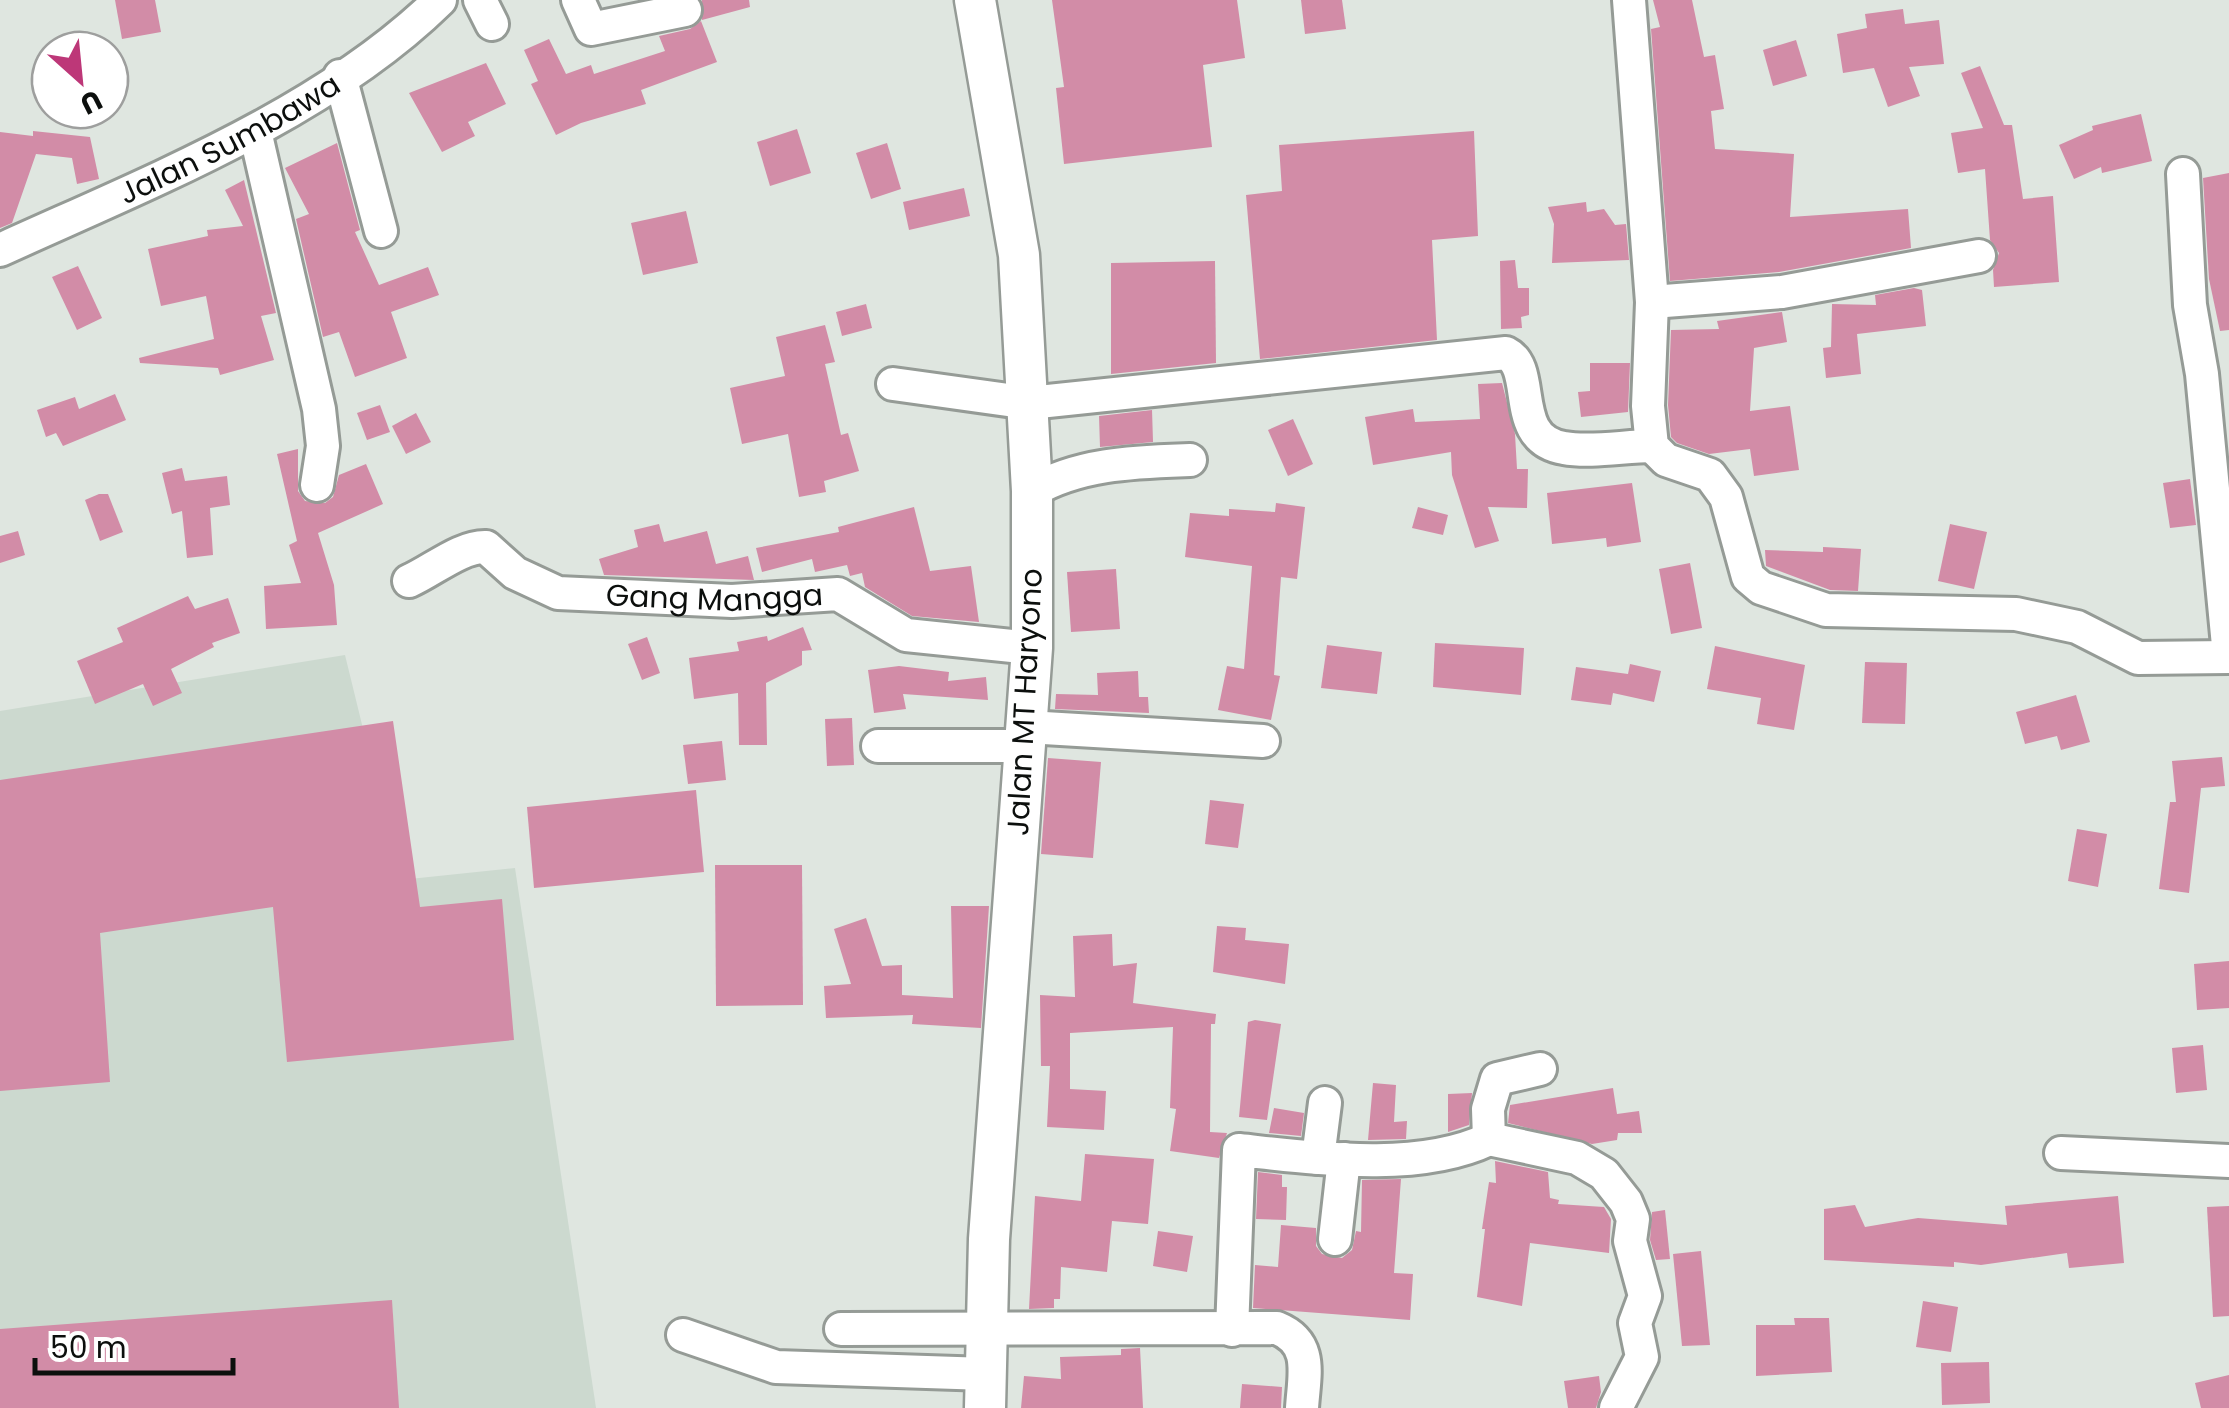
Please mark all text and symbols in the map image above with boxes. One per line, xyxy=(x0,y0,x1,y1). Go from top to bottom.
north arrow xyxy=(30,30,130,130)
street label: Jalan Sumbawa xyxy=(112,63,348,215)
text: U xyxy=(73,80,109,124)
street label: Jalan MT Haryono xyxy=(996,567,1053,837)
street label: Gang Mangga xyxy=(605,573,824,623)
scale bar xyxy=(35,1313,232,1375)
text: 50 m xyxy=(50,1326,127,1369)

